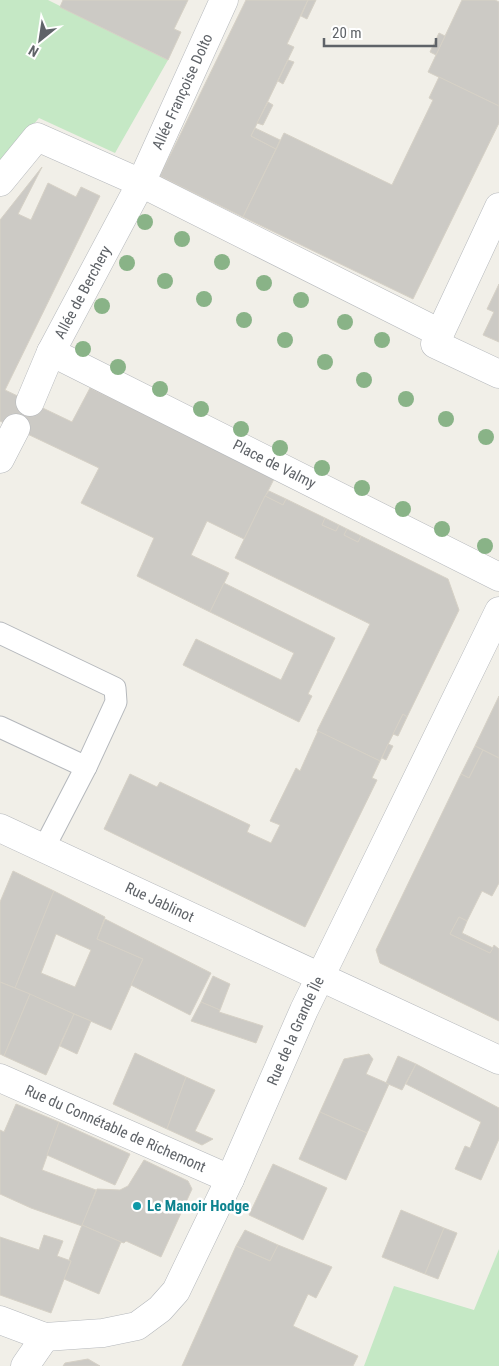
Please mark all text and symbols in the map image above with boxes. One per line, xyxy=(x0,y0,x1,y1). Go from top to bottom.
north arrow xyxy=(15,15,65,65)
scale bar xyxy=(324,15,436,47)
text: 20 m xyxy=(332,24,362,42)
street label: Allée Françoise Dolto xyxy=(148,31,217,153)
text: N xyxy=(26,42,41,60)
street label: Allée de Berchery xyxy=(51,243,115,342)
street label: Place de Valmy xyxy=(230,436,319,493)
street label: Rue Jablinot xyxy=(122,878,197,926)
street label: Rue de la Grande Île xyxy=(263,973,328,1088)
street label: Rue du Connétable de Richemont xyxy=(22,1081,209,1176)
place label: Le Manoir Hodge xyxy=(147,1197,249,1215)
marker: Le Manoir Hodge xyxy=(131,1200,143,1212)

